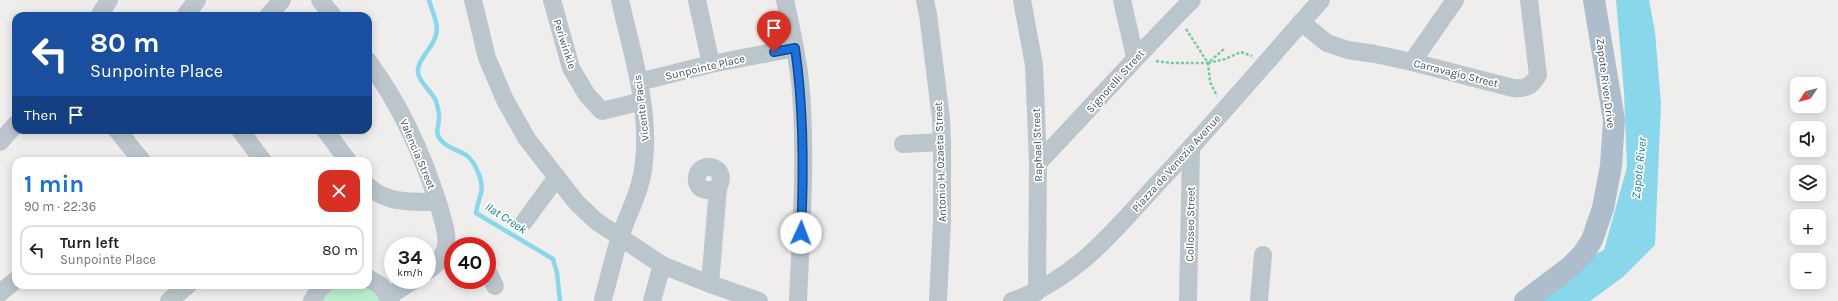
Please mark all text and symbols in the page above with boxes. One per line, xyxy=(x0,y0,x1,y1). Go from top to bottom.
pin xyxy=(757,11,791,52)
icon: arrive xyxy=(763,17,785,39)
street label: Periwinkle xyxy=(550,18,579,71)
text: 80 m xyxy=(90,26,159,59)
icon: left xyxy=(24,28,76,80)
street label: Zapote River Drive xyxy=(1594,37,1618,129)
street label: Signorelli Street xyxy=(1084,47,1147,116)
street label: Sunpointe Place xyxy=(664,52,746,83)
street label: Carravagio Street xyxy=(1412,57,1500,90)
text: Sunpointe Place xyxy=(90,60,223,82)
street label: Vicente Pacis xyxy=(631,74,652,142)
north arrow xyxy=(1790,77,1826,113)
map controls xyxy=(1790,77,1826,289)
street label: Antonio H. Ozaeta Street xyxy=(932,101,949,222)
icon: arrive xyxy=(65,104,87,126)
text: Then xyxy=(24,106,57,124)
street label: Raphael Street xyxy=(1030,108,1045,182)
street label: Piazza de Venezia Avenue xyxy=(1129,112,1224,215)
street label: Valencia Street xyxy=(397,117,438,191)
button: sound xyxy=(1790,121,1826,157)
water label: Zapote River xyxy=(1629,136,1649,200)
button: layers xyxy=(1790,165,1826,201)
text: 1 min xyxy=(24,170,84,198)
button: close xyxy=(318,170,360,212)
street label: Colloseo Street xyxy=(1183,186,1198,262)
text: 90 m · 22:36 xyxy=(24,199,96,214)
water label: Ilat Creek xyxy=(483,199,530,237)
button: + xyxy=(1790,209,1826,245)
position arrow xyxy=(780,212,822,254)
text: Turn left xyxy=(60,234,119,252)
speed limit sign: 40 xyxy=(444,237,496,289)
icon: left xyxy=(26,239,48,261)
text: 80 m xyxy=(322,241,358,259)
text: 34 xyxy=(398,246,422,269)
text: Sunpointe Place xyxy=(60,252,156,267)
button: − xyxy=(1790,253,1826,289)
text: km/h xyxy=(397,267,423,279)

